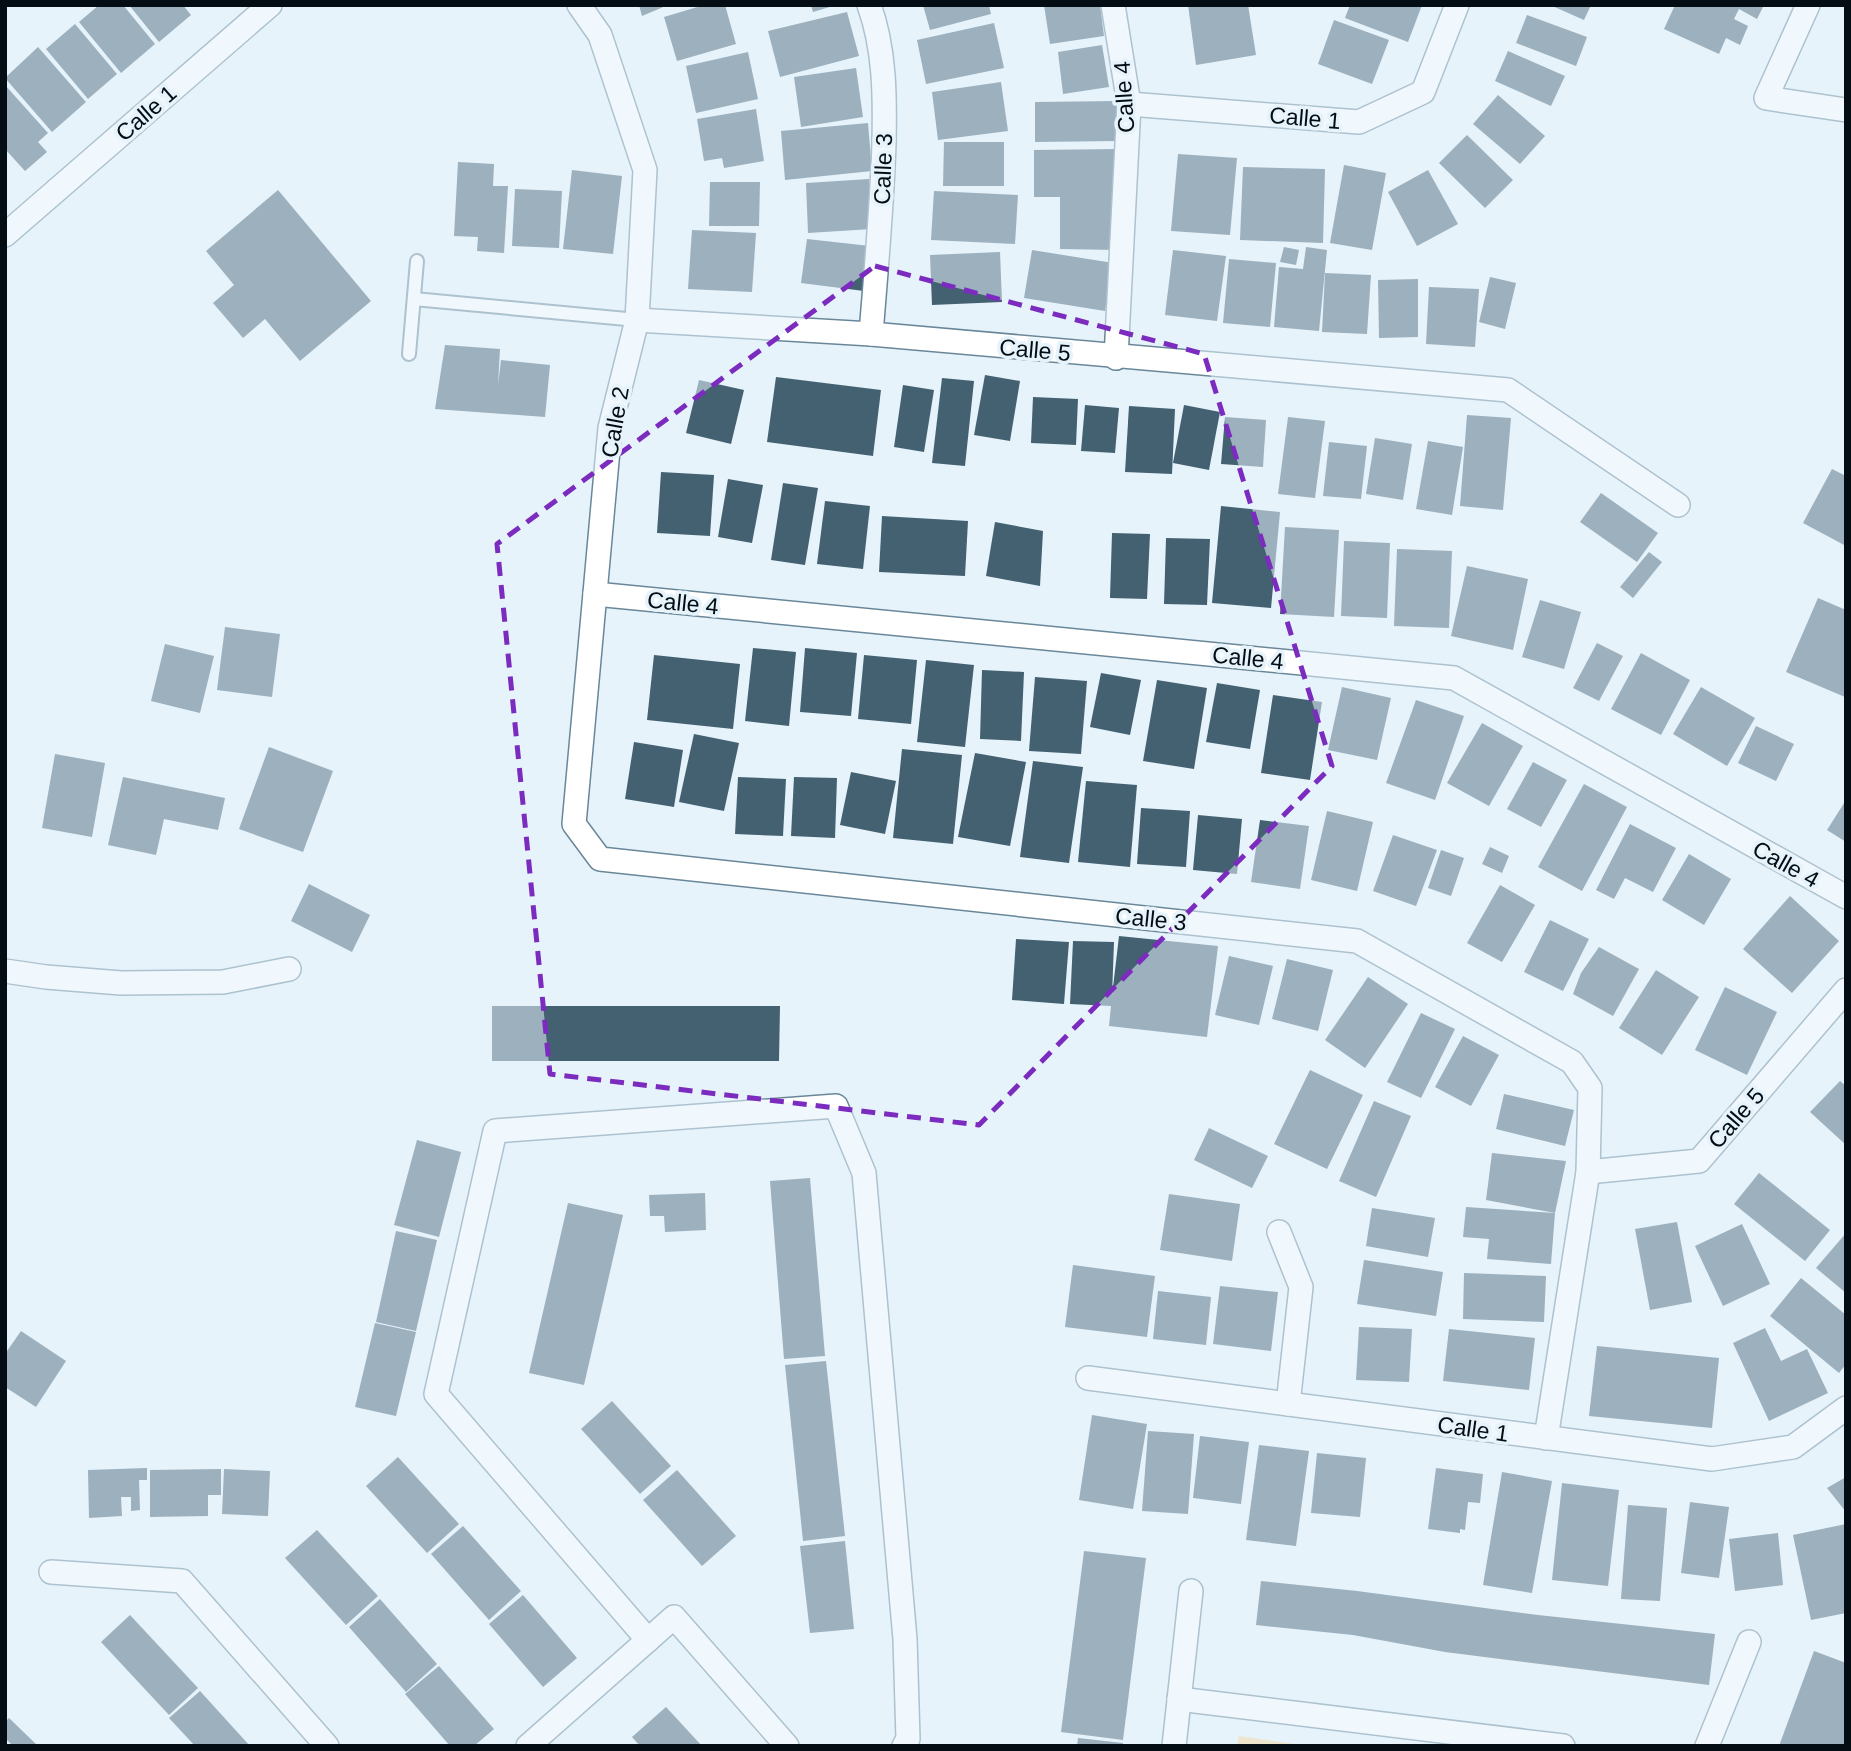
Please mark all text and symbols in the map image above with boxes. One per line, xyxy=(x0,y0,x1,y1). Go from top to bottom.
street label: Calle 4 xyxy=(1109,60,1139,134)
street label: Calle 1 xyxy=(110,80,182,146)
street label: Calle 1 xyxy=(1268,102,1342,134)
street label: Calle 3 xyxy=(869,133,897,205)
street label: Calle 5 xyxy=(998,334,1072,366)
street label: Calle 2 xyxy=(596,384,634,460)
street label: Calle 4 xyxy=(646,586,720,620)
street label: Calle 4 xyxy=(1211,641,1285,675)
street label: Calle 4 xyxy=(1748,835,1824,893)
street label: Calle 3 xyxy=(1114,902,1188,936)
street label: Calle 5 xyxy=(1703,1082,1769,1154)
street label: Calle 1 xyxy=(1436,1411,1510,1447)

